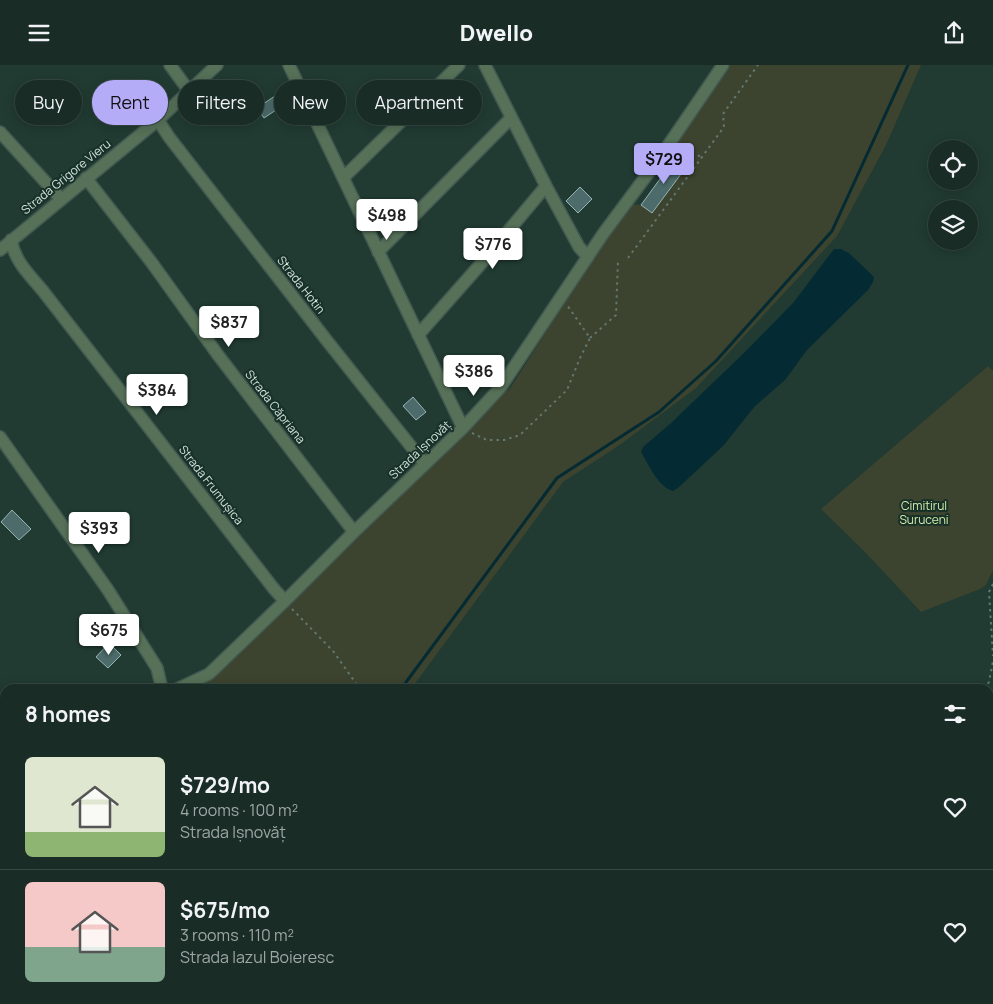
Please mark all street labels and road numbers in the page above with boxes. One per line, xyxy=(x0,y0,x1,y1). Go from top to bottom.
street label: Strada Grigore Vieru xyxy=(17,135,114,218)
street label: Strada Hotin xyxy=(273,252,329,317)
street label: Strada Căpriana xyxy=(241,366,310,447)
street label: Strada Ișnovăț xyxy=(385,416,455,483)
street label: Strada Frumușica xyxy=(175,442,248,528)

